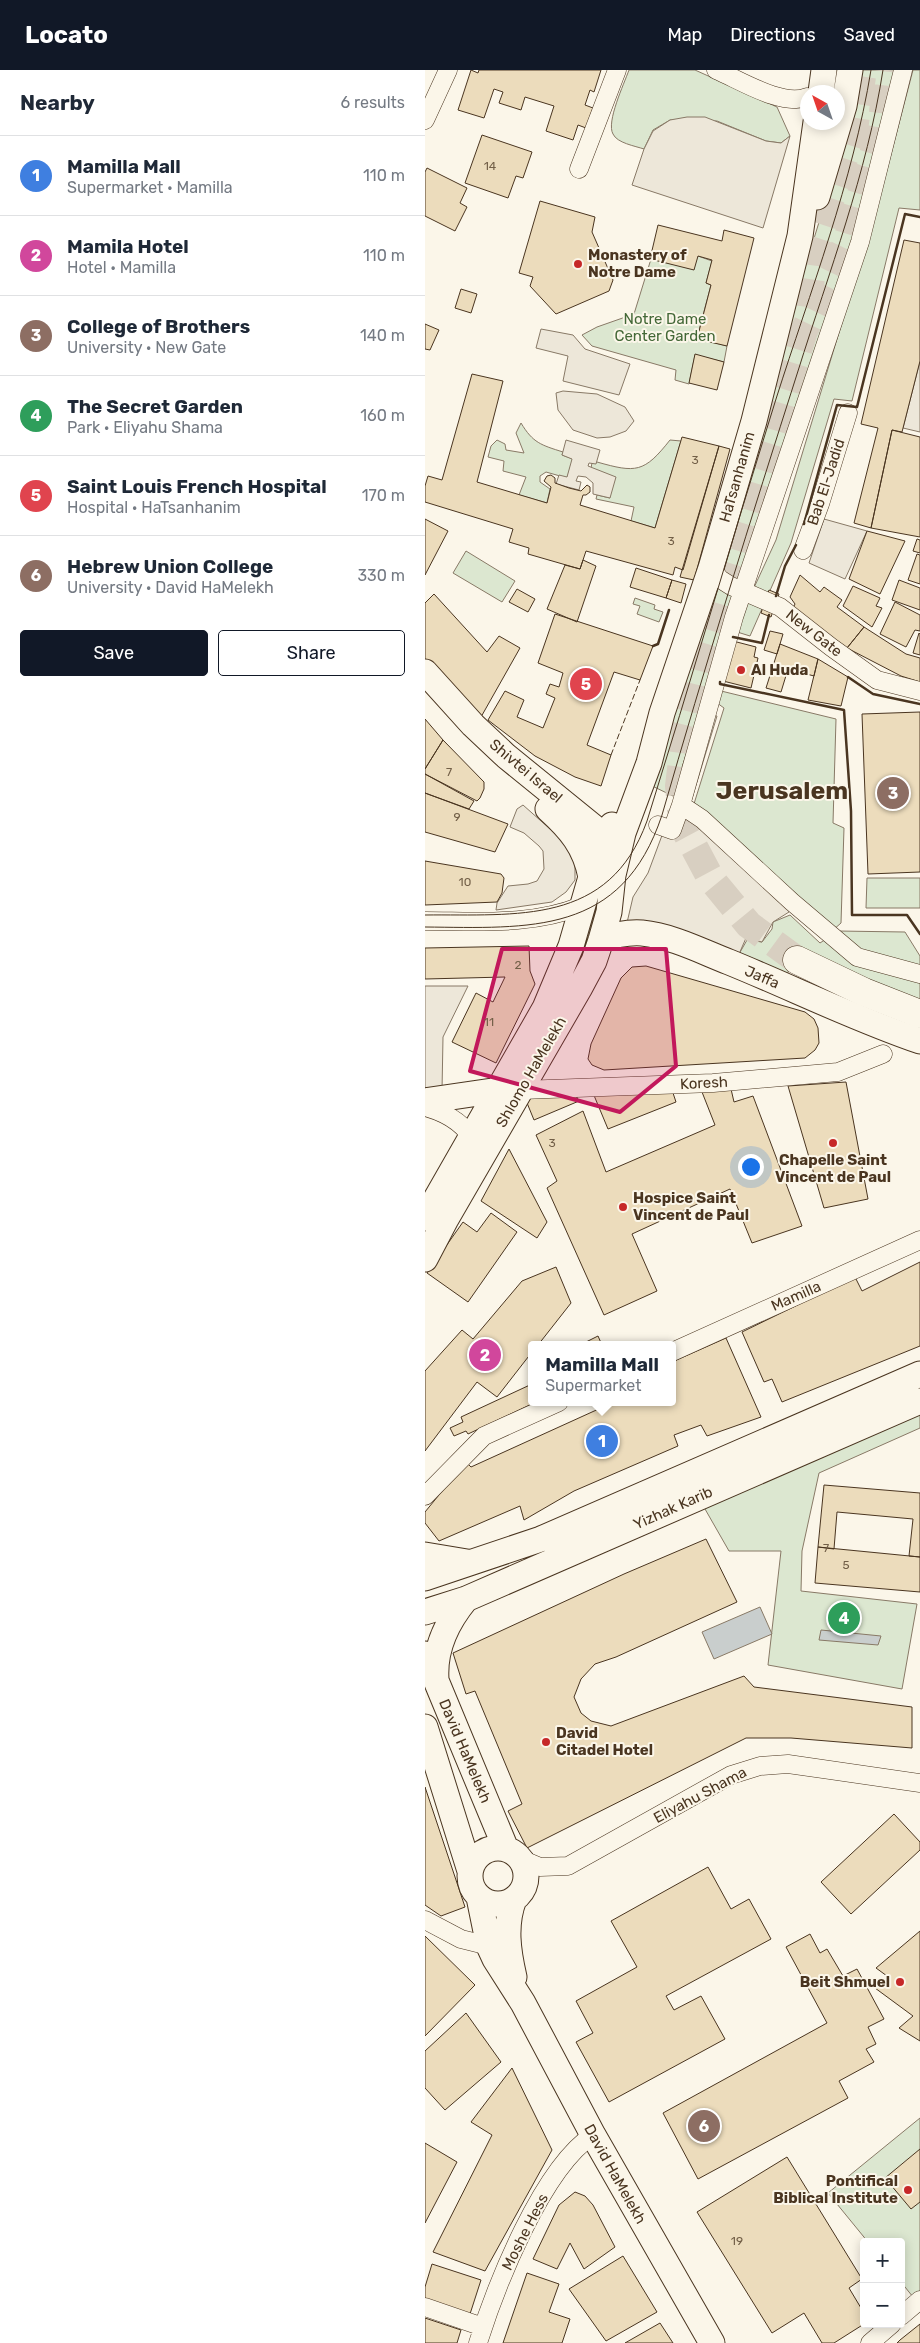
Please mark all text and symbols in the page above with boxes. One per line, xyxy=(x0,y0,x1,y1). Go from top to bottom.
text: Locato xyxy=(25,21,108,49)
text: Map xyxy=(667,24,702,46)
text: Directions xyxy=(730,24,816,46)
text: Saved xyxy=(844,24,895,46)
north arrow xyxy=(800,85,845,130)
text: Nearby xyxy=(20,90,95,115)
text: 6 results xyxy=(340,93,405,112)
text: Mamilla Mall xyxy=(67,155,181,178)
house number: 14 xyxy=(484,159,497,173)
text: 1 xyxy=(32,166,40,185)
text: 110 m xyxy=(363,166,405,185)
text: Supermarket · Mamilla xyxy=(67,178,233,197)
text: Mamila Hotel xyxy=(67,235,189,258)
text: 2 xyxy=(31,246,41,265)
text: 110 m xyxy=(363,246,405,265)
place label: Monastery of Notre Dame xyxy=(588,246,687,281)
text: Hotel · Mamilla xyxy=(67,258,176,277)
marker: Monastery of Notre Dame xyxy=(572,258,584,270)
park label: Notre Dame Center Garden xyxy=(614,310,716,345)
text: College of Brothers xyxy=(67,315,250,338)
text: 3 xyxy=(31,326,41,345)
text: 140 m xyxy=(360,326,405,345)
text: University · New Gate xyxy=(67,338,226,357)
text: The Secret Garden xyxy=(67,395,243,418)
text: 4 xyxy=(31,406,41,425)
text: 160 m xyxy=(360,406,405,425)
text: Park · Eliyahu Shama xyxy=(67,418,223,437)
street label: HaTsanhanim xyxy=(715,430,759,524)
street label: Bab El-Jadid xyxy=(804,436,848,528)
house number: 3 xyxy=(691,453,699,467)
text: Saint Louis French Hospital xyxy=(67,475,327,498)
text: 5 xyxy=(31,486,41,505)
text: 170 m xyxy=(362,486,405,505)
text: Hospital · HaTsanhanim xyxy=(67,498,241,517)
house number: 3 xyxy=(667,534,675,548)
text: Hebrew Union College xyxy=(67,555,273,578)
text: 6 xyxy=(31,566,41,585)
text: 330 m xyxy=(357,566,405,585)
text: University · David HaMelekh xyxy=(67,578,274,597)
street label: New Gate xyxy=(782,605,846,661)
button: Save xyxy=(20,630,208,676)
button: Share xyxy=(218,630,405,676)
place label: Al Huda xyxy=(751,661,808,679)
marker: Al Huda xyxy=(735,664,747,676)
pin: 5 xyxy=(570,665,602,703)
street label: Shivtei Israel xyxy=(486,735,566,807)
house number: 7 xyxy=(446,765,452,779)
pin: 3 xyxy=(877,774,909,812)
district label: Jerusalem xyxy=(716,776,848,805)
house number: 9 xyxy=(453,810,461,824)
house number: 10 xyxy=(459,875,471,889)
house number: 2 xyxy=(514,958,522,972)
street label: Jaffa xyxy=(742,962,782,992)
street label: Shlomo HaMelekh xyxy=(492,1014,570,1130)
house number: 11 xyxy=(484,1015,494,1029)
street label: Koresh xyxy=(680,1073,728,1093)
house number: 3 xyxy=(548,1136,556,1150)
marker: Chapelle Saint Vincent de Paul xyxy=(827,1137,839,1149)
place label: Chapelle Saint Vincent de Paul xyxy=(775,1151,891,1186)
your location xyxy=(738,1154,764,1180)
place label: Hospice Saint Vincent de Paul xyxy=(633,1189,749,1224)
marker: Hospice Saint Vincent de Paul xyxy=(617,1201,629,1213)
street label: Mamilla xyxy=(768,1277,824,1315)
pin: 2 xyxy=(469,1336,501,1374)
popup xyxy=(528,1341,676,1406)
text: Mamilla Mall xyxy=(545,1353,659,1376)
text: Supermarket xyxy=(545,1376,641,1395)
pin: 1 xyxy=(586,1422,618,1460)
street label: Yizhak Karib xyxy=(631,1483,715,1533)
house number: 7 xyxy=(823,1541,829,1555)
house number: 5 xyxy=(842,1558,850,1572)
pin: 4 xyxy=(828,1599,860,1637)
street label: David HaMelekh xyxy=(435,1696,495,1806)
place label: David Citadel Hotel xyxy=(556,1724,653,1759)
marker: David Citadel Hotel xyxy=(540,1736,552,1748)
street label: Eliyahu Shama xyxy=(650,1763,750,1827)
place label: Beit Shmuel xyxy=(800,1973,890,1991)
marker: Beit Shmuel xyxy=(894,1976,906,1988)
pin: 6 xyxy=(688,2107,720,2145)
street label: David HaMelekh xyxy=(580,2121,650,2227)
place label: Pontifical Biblical Institute xyxy=(773,2172,898,2207)
marker: Pontifical Biblical Institute xyxy=(902,2184,914,2196)
street label: Moshe Hess xyxy=(498,2190,552,2273)
house number: 19 xyxy=(731,2234,743,2248)
map controls xyxy=(860,2238,905,2328)
button: + xyxy=(860,2238,905,2283)
button: − xyxy=(860,2283,905,2328)

